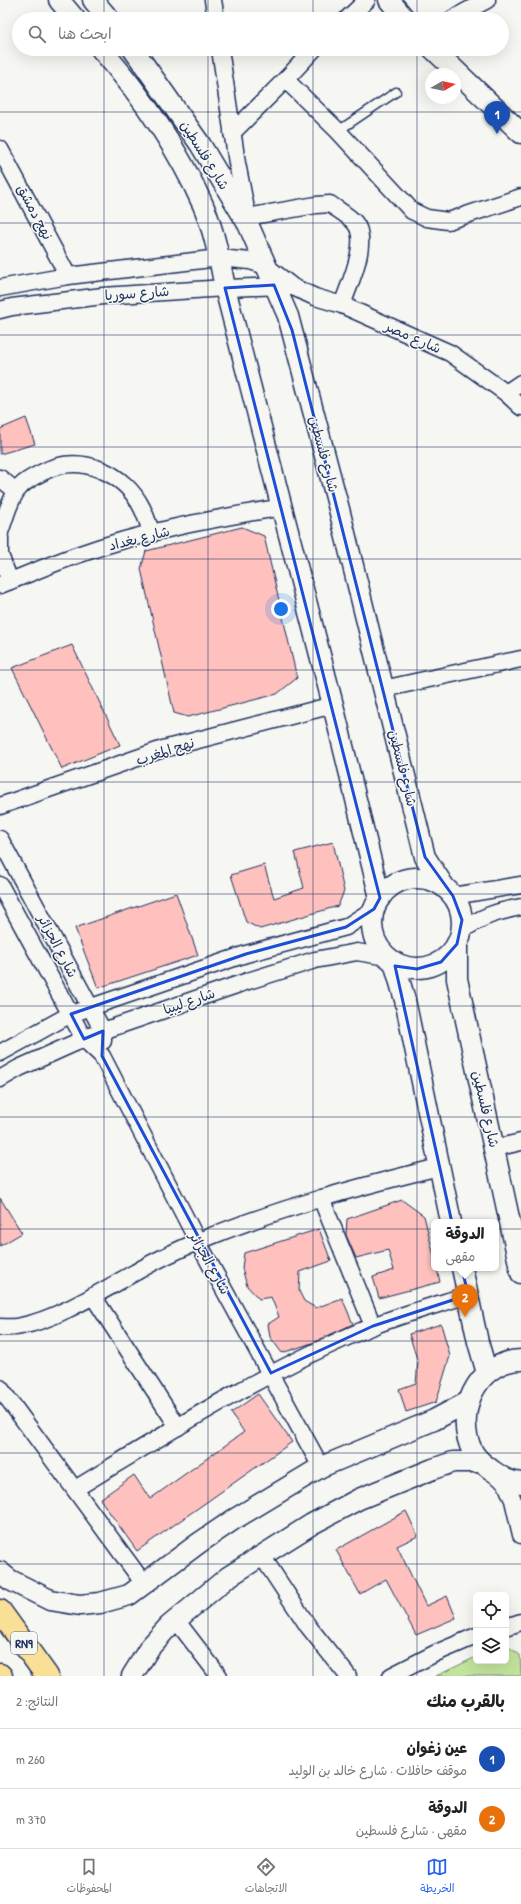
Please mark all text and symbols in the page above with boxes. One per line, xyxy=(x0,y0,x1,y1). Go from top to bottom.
search box xyxy=(12,12,509,56)
icon: search xyxy=(26,23,48,45)
text: ابحث هنا xyxy=(58,23,112,44)
north arrow xyxy=(425,68,461,104)
pin: 1 xyxy=(484,101,510,134)
street label: شارع فلسطين xyxy=(176,116,234,194)
street label: نهج دمشق xyxy=(12,181,58,243)
street label: شارع سوريا xyxy=(104,281,170,305)
street label: شارع مصر xyxy=(381,315,444,358)
street label: شارع فلسطين xyxy=(304,413,344,495)
street label: شارع بغداد xyxy=(106,521,172,555)
your location xyxy=(271,599,291,619)
street label: شارع فلسطين xyxy=(384,727,422,809)
street label: نهج المغرب xyxy=(133,732,197,770)
street label: شارع الجزائر xyxy=(33,910,83,981)
street label: شارع ليبيا xyxy=(160,983,218,1019)
street label: شارع فلسطين xyxy=(467,1068,505,1150)
popup xyxy=(431,1219,499,1271)
text: الدوقة xyxy=(446,1223,484,1244)
street label: شارع الجزائر xyxy=(184,1227,235,1298)
text: مقهى xyxy=(446,1247,475,1265)
pin: 2 xyxy=(452,1284,478,1317)
map controls xyxy=(473,1592,509,1664)
button: locate xyxy=(473,1592,509,1628)
button: layers xyxy=(473,1628,509,1664)
road number: RN9 xyxy=(11,1632,37,1654)
text: بالقرب منك xyxy=(427,1689,505,1712)
text: النتائج: 2 xyxy=(16,1692,58,1710)
text: عين زغوان xyxy=(406,1737,467,1758)
text: 260 m xyxy=(16,1750,45,1768)
text: 1 xyxy=(490,1750,494,1768)
text: موقف حافلات · شارع خالد بن الوليد xyxy=(288,1761,467,1779)
text: الدوقة xyxy=(428,1797,467,1818)
text: 370 m xyxy=(16,1810,46,1828)
text: 2 xyxy=(489,1810,495,1828)
text: مقهى · شارع فلسطين xyxy=(356,1821,467,1839)
tab: المحفوظات xyxy=(67,1856,112,1898)
tab: الاتجاهات xyxy=(245,1856,287,1898)
tab: الخريطة xyxy=(420,1856,455,1898)

